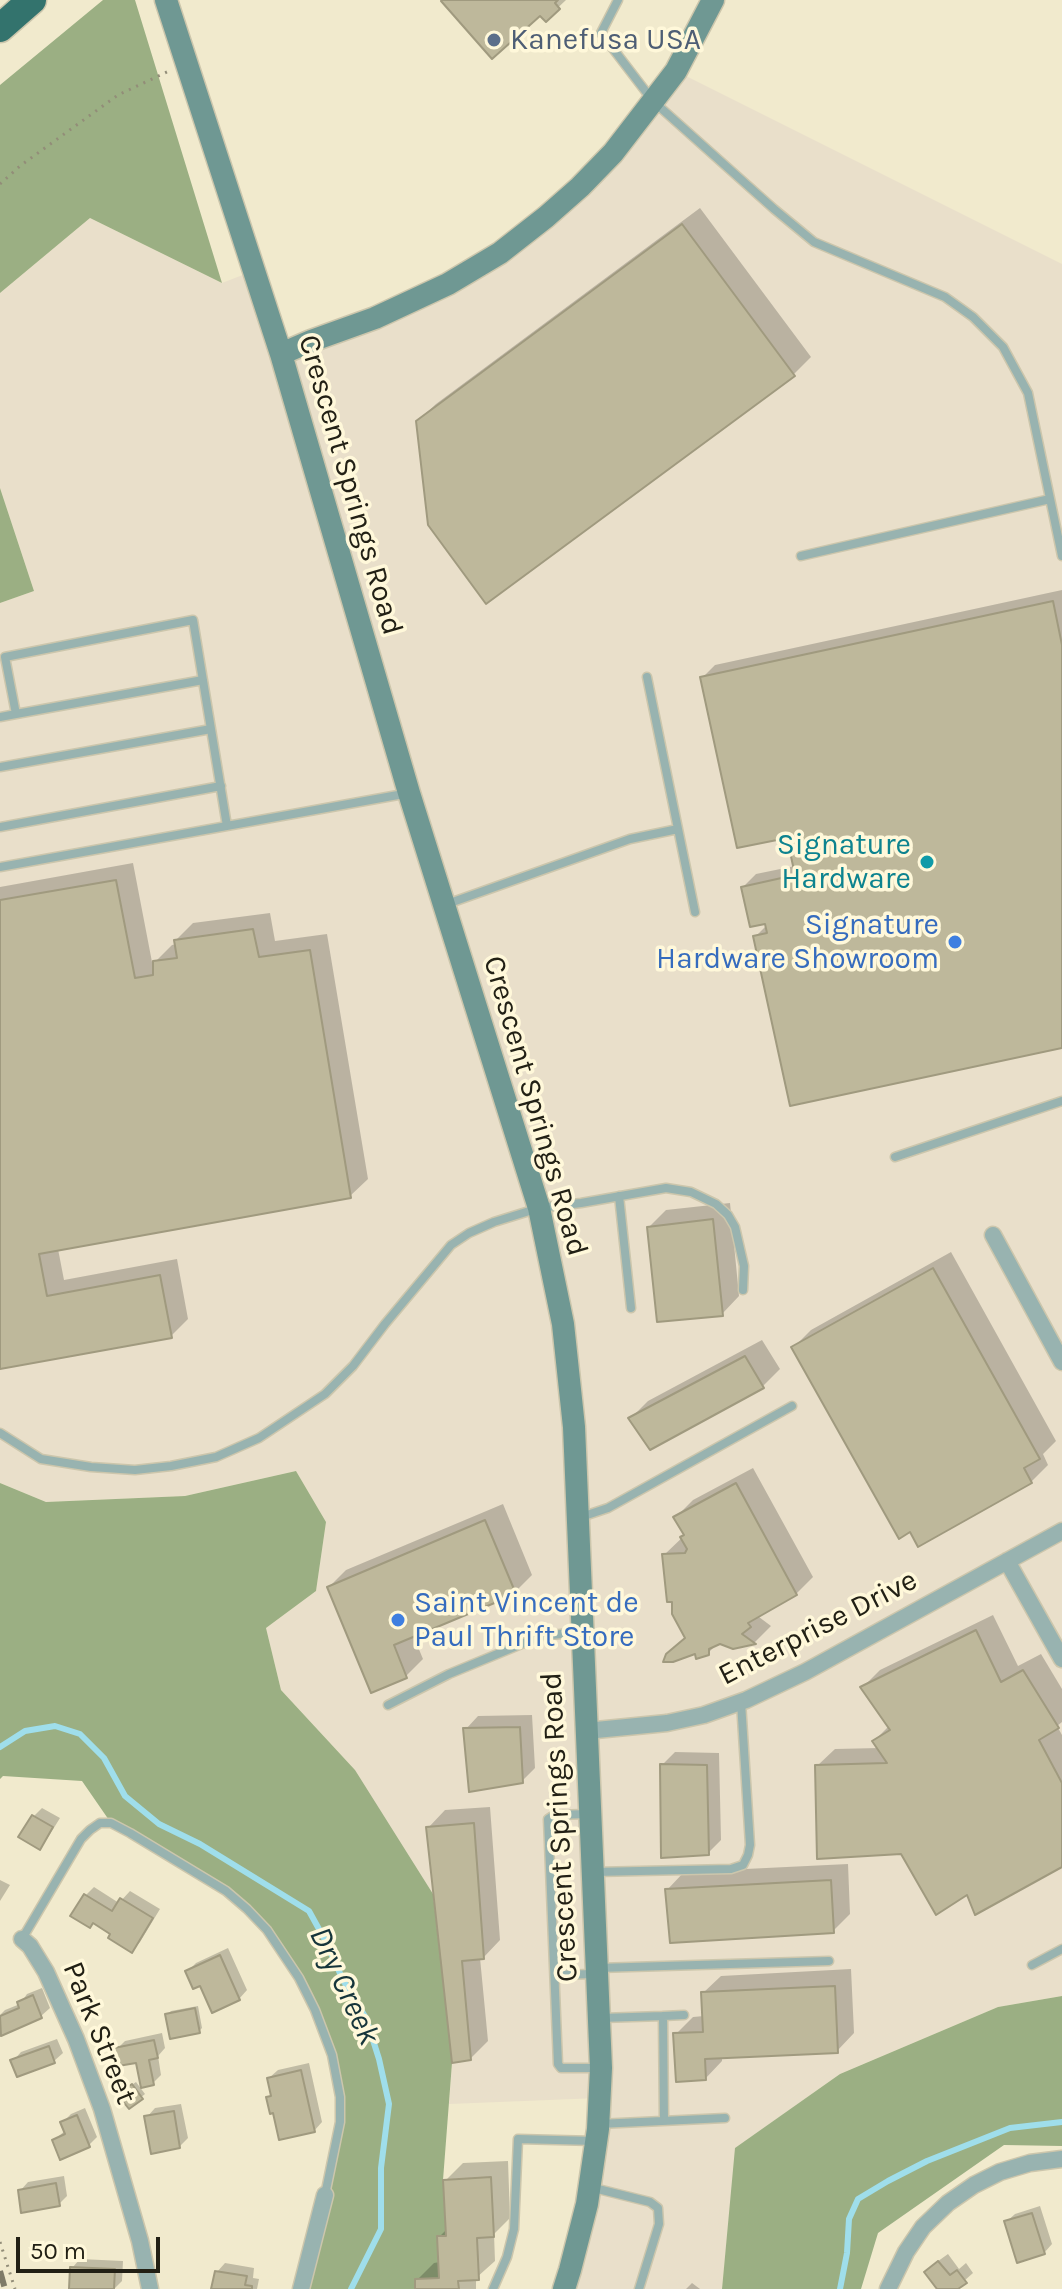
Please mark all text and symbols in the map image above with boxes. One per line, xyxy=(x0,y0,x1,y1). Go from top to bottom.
place label: Kanefusa USA xyxy=(510,22,701,58)
marker: Kanefusa USA xyxy=(485,31,503,49)
street label: Crescent Springs Road xyxy=(290,331,410,639)
place label: Signature Hardware xyxy=(777,827,911,898)
marker: Signature Hardware xyxy=(918,853,936,871)
place label: Signature Hardware Showroom xyxy=(656,907,939,978)
marker: Signature Hardware Showroom xyxy=(946,933,964,951)
street label: Crescent Springs Road xyxy=(475,952,595,1260)
street label: Enterprise Drive xyxy=(713,1562,923,1694)
place label: Saint Vincent de Paul Thrift Store xyxy=(414,1585,639,1656)
marker: Saint Vincent de Paul Thrift Store xyxy=(389,1611,407,1629)
street label: Crescent Springs Road xyxy=(534,1671,586,1983)
water label: Dry Creek xyxy=(300,1921,388,2051)
street label: Park Street xyxy=(54,1957,144,2109)
scale bar xyxy=(20,2221,164,2271)
text: 50 m xyxy=(30,2237,86,2265)

